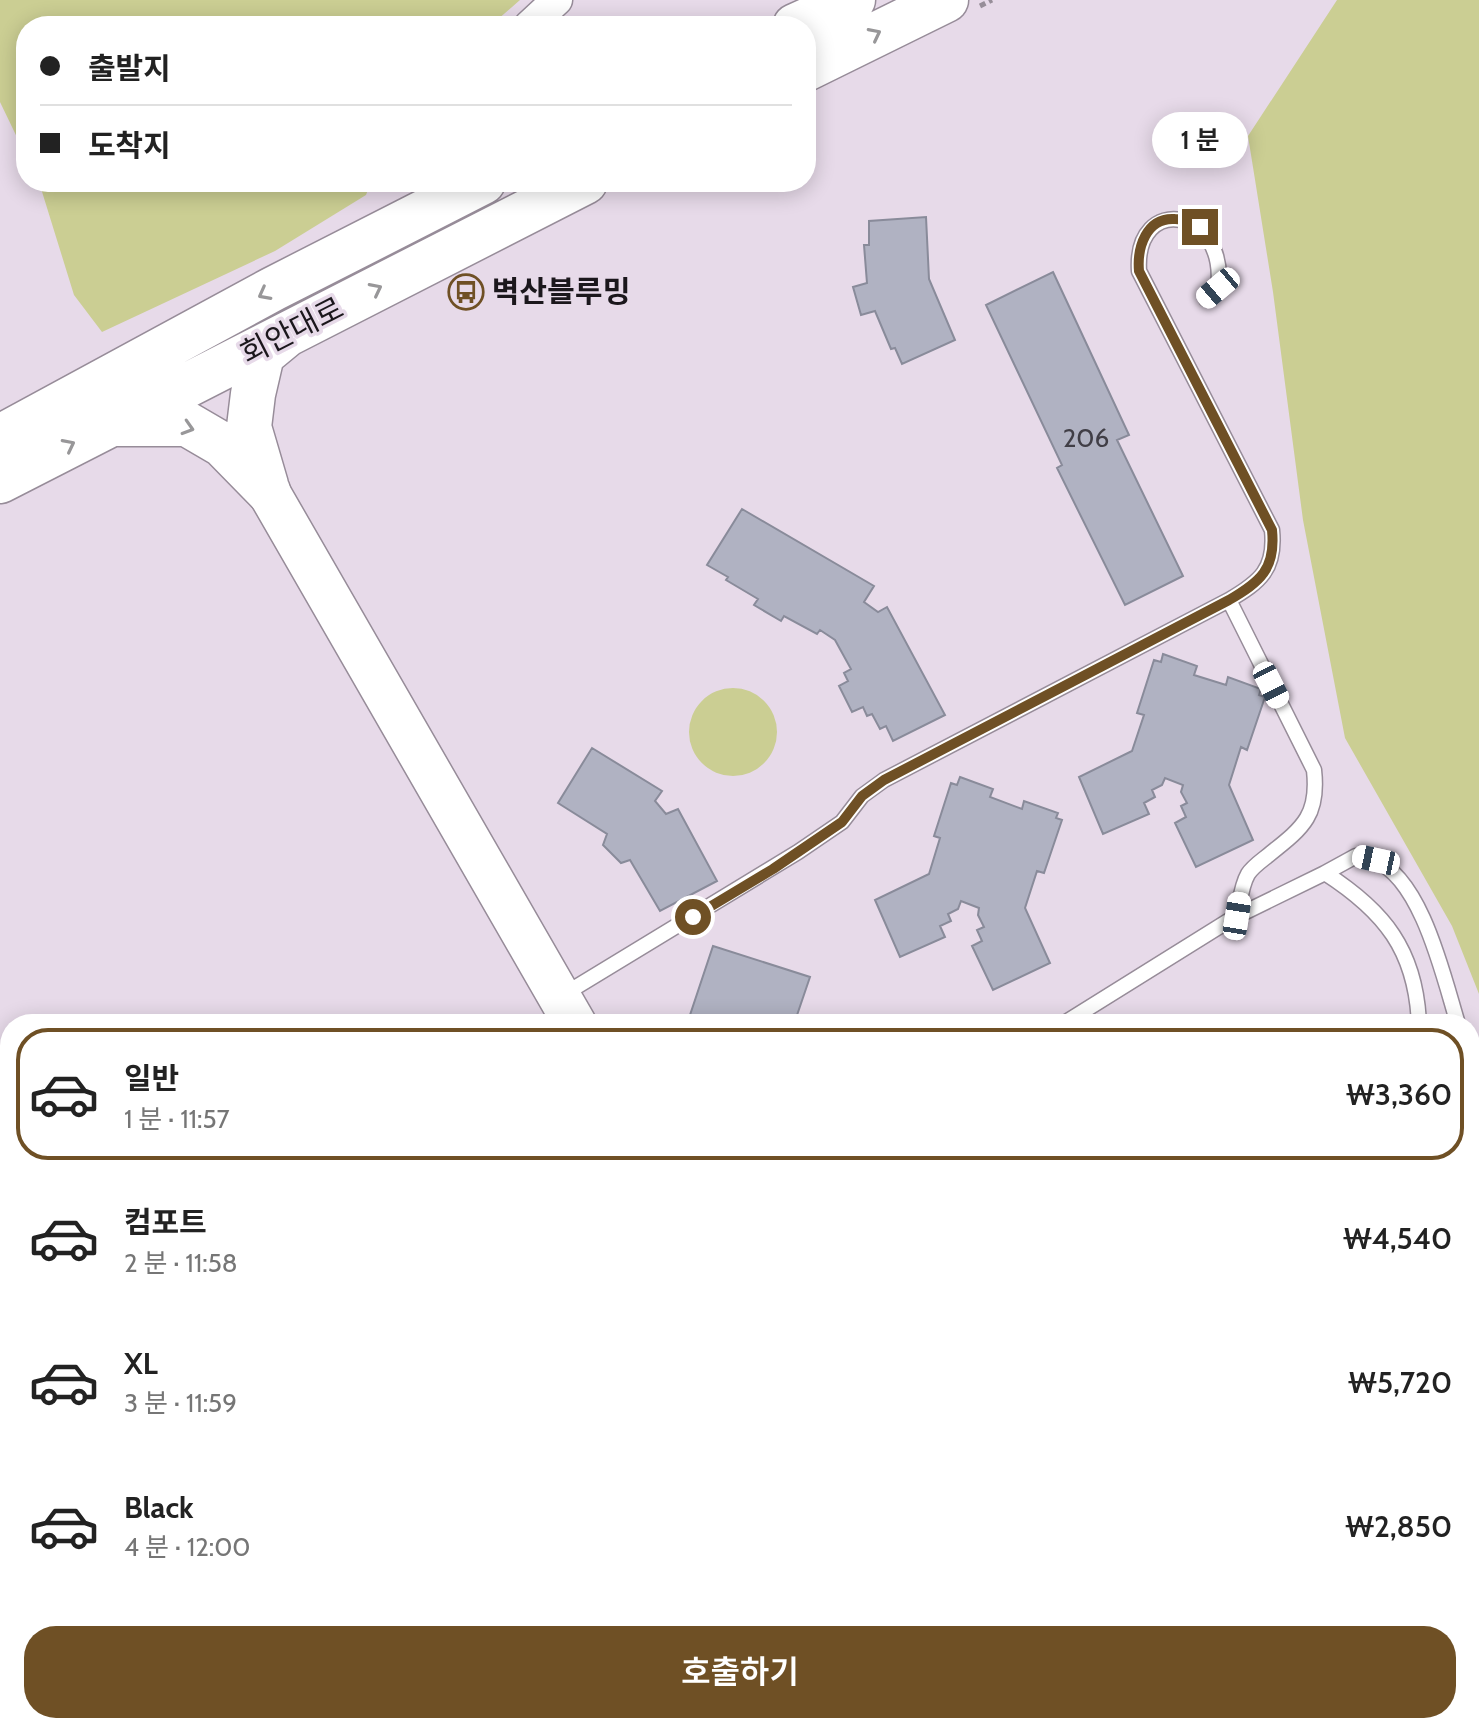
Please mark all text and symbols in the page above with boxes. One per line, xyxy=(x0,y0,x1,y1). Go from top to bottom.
one-way arrow xyxy=(867,28,882,43)
text: 출발지 xyxy=(88,50,171,87)
callout: 1 분 xyxy=(1152,111,1248,167)
text: 1 분 xyxy=(1181,124,1219,156)
text: 도착지 xyxy=(88,127,171,164)
route end xyxy=(1182,209,1218,245)
car xyxy=(1192,263,1244,313)
bus stop icon: 벽산블루밍 xyxy=(447,273,485,311)
place label: 벽산블루밍 xyxy=(492,273,630,310)
one-way arrow xyxy=(367,283,382,299)
one-way arrow xyxy=(258,284,272,299)
street label: 회안대로 xyxy=(234,289,349,372)
one-way arrow xyxy=(181,419,194,435)
house number: 206 xyxy=(1063,422,1109,454)
one-way arrow xyxy=(61,440,76,455)
car xyxy=(1249,658,1293,712)
car xyxy=(1350,843,1402,877)
car xyxy=(1221,890,1253,942)
route start xyxy=(675,899,711,935)
icon: car xyxy=(28,1058,100,1130)
text: 일반 xyxy=(124,1060,179,1097)
text: ₩3,360 xyxy=(1346,1076,1452,1113)
text: 1 분 · 11:57 xyxy=(124,1103,230,1135)
icon: car xyxy=(28,1202,100,1274)
text: 컴포트 xyxy=(124,1204,207,1241)
text: ₩4,540 xyxy=(1343,1220,1452,1257)
text: 2 분 · 11:58 xyxy=(124,1247,237,1279)
text: XL xyxy=(124,1345,158,1382)
icon: car xyxy=(28,1346,100,1418)
text: ₩5,720 xyxy=(1348,1364,1452,1401)
text: 3 분 · 11:59 xyxy=(124,1387,237,1419)
text: Black xyxy=(124,1489,194,1526)
icon: car xyxy=(28,1490,100,1562)
text: ₩2,850 xyxy=(1345,1508,1452,1545)
text: 4 분 · 12:00 xyxy=(124,1531,251,1563)
button: 호출하기 xyxy=(24,1626,1456,1718)

